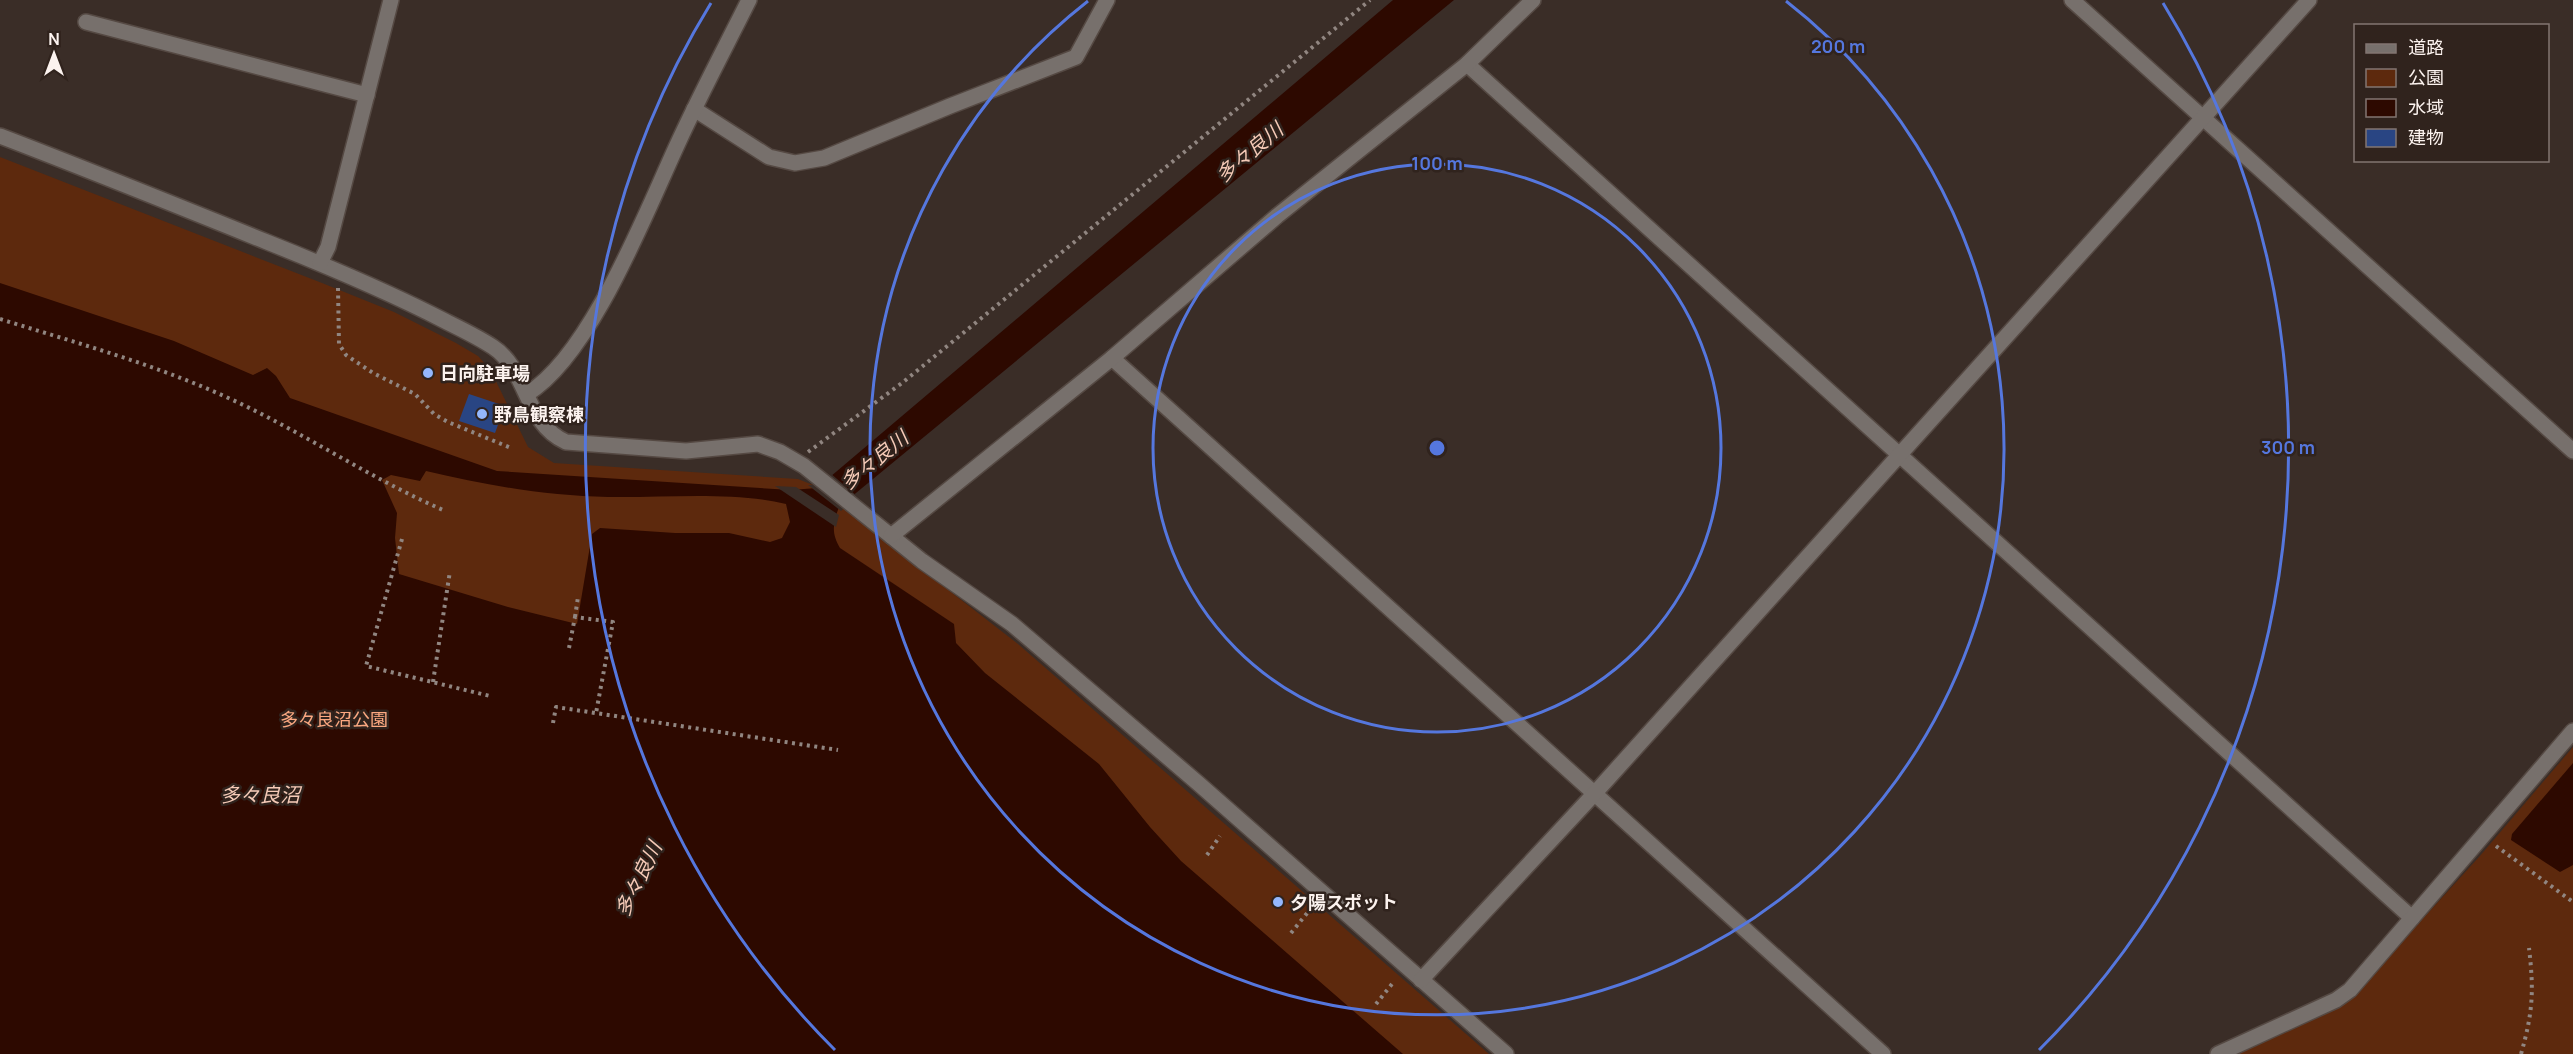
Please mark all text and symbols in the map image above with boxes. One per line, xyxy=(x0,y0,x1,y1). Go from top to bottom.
north arrow xyxy=(24,24,84,84)
legend xyxy=(2354,24,2549,162)
text: N xyxy=(48,28,60,50)
text: 200 m xyxy=(1811,34,1865,58)
text: 道路 xyxy=(2408,35,2444,59)
text: 公園 xyxy=(2408,65,2444,89)
text: 水域 xyxy=(2408,95,2444,119)
water label: 多々良川 xyxy=(1210,115,1290,188)
text: 建物 xyxy=(2408,125,2444,149)
text: 100 m xyxy=(1411,151,1463,175)
place label: 日向駐車場 xyxy=(440,361,530,385)
marker: 日向駐車場 xyxy=(421,366,435,380)
place label: 野鳥観察棟 xyxy=(494,402,584,426)
marker: 野鳥観察棟 xyxy=(475,407,489,421)
water label: 多々良川 xyxy=(834,423,915,496)
text: 300 m xyxy=(2261,435,2315,459)
centre of rings xyxy=(1427,438,1447,458)
park label: 多々良沼公園 xyxy=(280,707,388,731)
water label: 多々良沼 xyxy=(220,781,303,808)
water label: 多々良川 xyxy=(608,835,669,921)
place label: 夕陽スポット xyxy=(1290,890,1398,914)
marker: 夕陽スポット xyxy=(1271,895,1285,909)

